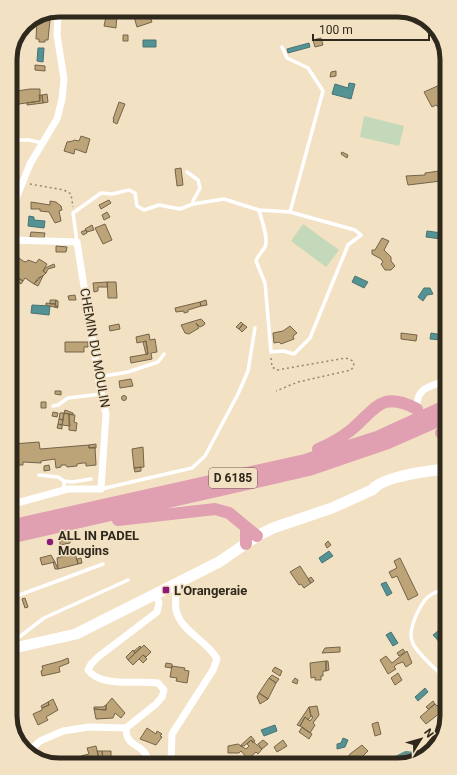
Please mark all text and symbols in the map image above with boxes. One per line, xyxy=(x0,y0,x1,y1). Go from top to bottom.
scale bar xyxy=(313,16,429,42)
text: 100 m xyxy=(319,23,353,37)
street label: CHEMIN DU MOULIN xyxy=(77,287,113,409)
road number: D 6185 xyxy=(209,468,257,488)
place label: ALL IN PADEL Mougins xyxy=(58,528,139,558)
marker: ALL IN PADEL Mougins xyxy=(45,537,55,547)
place label: L'Orangeraie xyxy=(174,583,247,598)
marker: L'Orangeraie xyxy=(161,585,171,595)
north arrow xyxy=(401,719,441,759)
text: N xyxy=(421,726,436,740)

